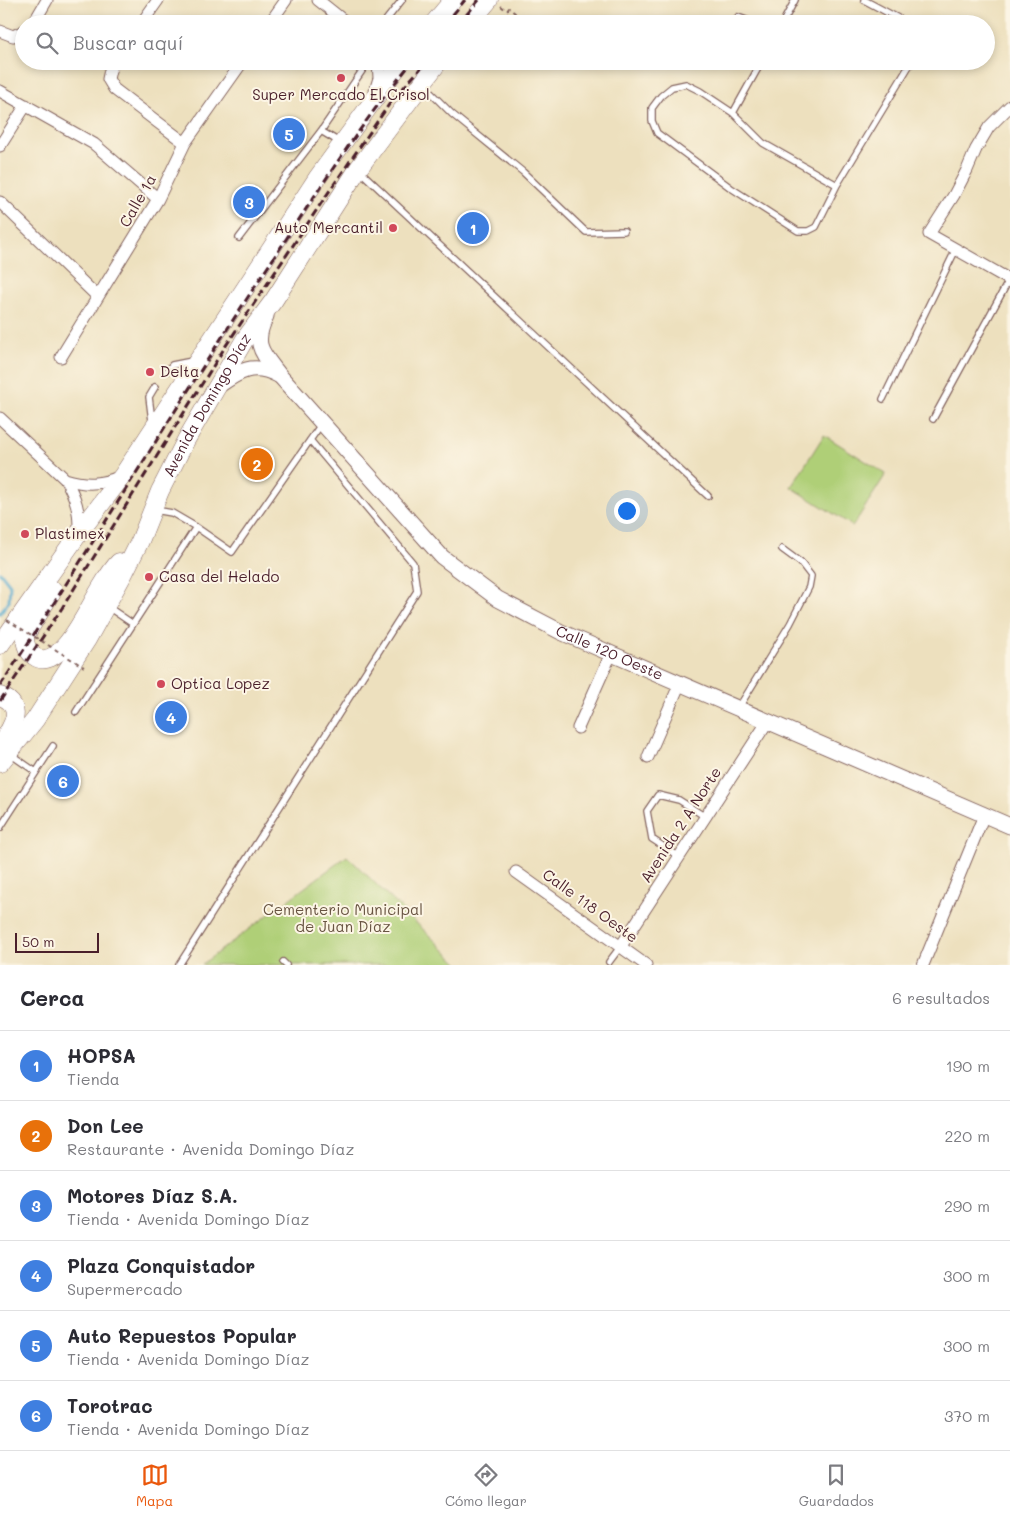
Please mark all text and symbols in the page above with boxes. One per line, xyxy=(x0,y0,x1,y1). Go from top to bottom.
search box xyxy=(15,15,995,70)
icon: search xyxy=(33,29,61,57)
text: Buscar aquí xyxy=(73,30,183,55)
marker: Super Mercado El Crisol xyxy=(335,72,347,84)
place label: Super Mercado El Crisol xyxy=(252,84,430,104)
pin: 5 xyxy=(273,115,305,153)
street label: Calle 1a xyxy=(114,171,160,230)
pin: 3 xyxy=(233,183,265,221)
pin: 1 xyxy=(457,209,489,247)
place label: Auto Mercantil xyxy=(274,217,383,237)
marker: Auto Mercantil xyxy=(387,222,399,234)
street label: Avenida Domingo Díaz xyxy=(158,329,255,480)
place label: Delta xyxy=(160,361,199,381)
marker: Delta xyxy=(144,366,156,378)
pin: 2 xyxy=(241,445,273,483)
your location xyxy=(614,498,640,524)
place label: Plastimex xyxy=(35,523,105,543)
marker: Plastimex xyxy=(19,528,31,540)
place label: Casa del Helado xyxy=(159,566,279,586)
marker: Casa del Helado xyxy=(143,571,155,583)
street label: Calle 120 Oeste xyxy=(553,620,667,684)
place label: Optica Lopez xyxy=(171,673,270,693)
marker: Optica Lopez xyxy=(155,678,167,690)
pin: 4 xyxy=(155,698,187,736)
pin: 6 xyxy=(47,762,79,800)
street label: Avenida 2 A Norte xyxy=(635,763,725,886)
street label: Calle 118 Oeste xyxy=(539,864,642,947)
park label: Cementerio Municipal de Juan Díaz xyxy=(263,899,423,936)
scale bar xyxy=(15,930,99,953)
text: 50 m xyxy=(22,932,54,951)
text: Cerca xyxy=(20,984,85,1011)
text: 6 resultados xyxy=(892,987,990,1008)
text: HOPSA xyxy=(67,1043,136,1068)
text: 1 xyxy=(32,1055,40,1076)
text: 190 m xyxy=(946,1055,990,1076)
text: Tienda xyxy=(67,1068,120,1089)
text: Don Lee xyxy=(67,1113,144,1138)
text: 2 xyxy=(32,1125,40,1146)
text: 220 m xyxy=(944,1125,990,1146)
text: Restaurante · Avenida Domingo Díaz xyxy=(67,1138,354,1159)
text: Motores Díaz S.A. xyxy=(67,1183,238,1208)
text: 3 xyxy=(31,1195,41,1216)
text: 290 m xyxy=(944,1195,990,1216)
text: Tienda · Avenida Domingo Díaz xyxy=(67,1208,310,1229)
text: Plaza Conquistador xyxy=(67,1253,255,1278)
text: 4 xyxy=(31,1265,41,1286)
text: 300 m xyxy=(943,1265,990,1286)
text: Supermercado xyxy=(67,1278,182,1299)
text: Auto Repuestos Popular xyxy=(67,1323,297,1348)
text: 5 xyxy=(31,1335,41,1356)
text: 300 m xyxy=(943,1335,990,1356)
text: Tienda · Avenida Domingo Díaz xyxy=(67,1348,310,1369)
text: Torotrac xyxy=(67,1393,153,1418)
text: 6 xyxy=(31,1405,41,1426)
text: 370 m xyxy=(944,1405,990,1426)
text: Tienda · Avenida Domingo Díaz xyxy=(67,1418,310,1439)
tab: Mapa xyxy=(136,1461,173,1510)
tab: Cómo llegar xyxy=(445,1461,527,1510)
tab: Guardados xyxy=(799,1461,874,1510)

